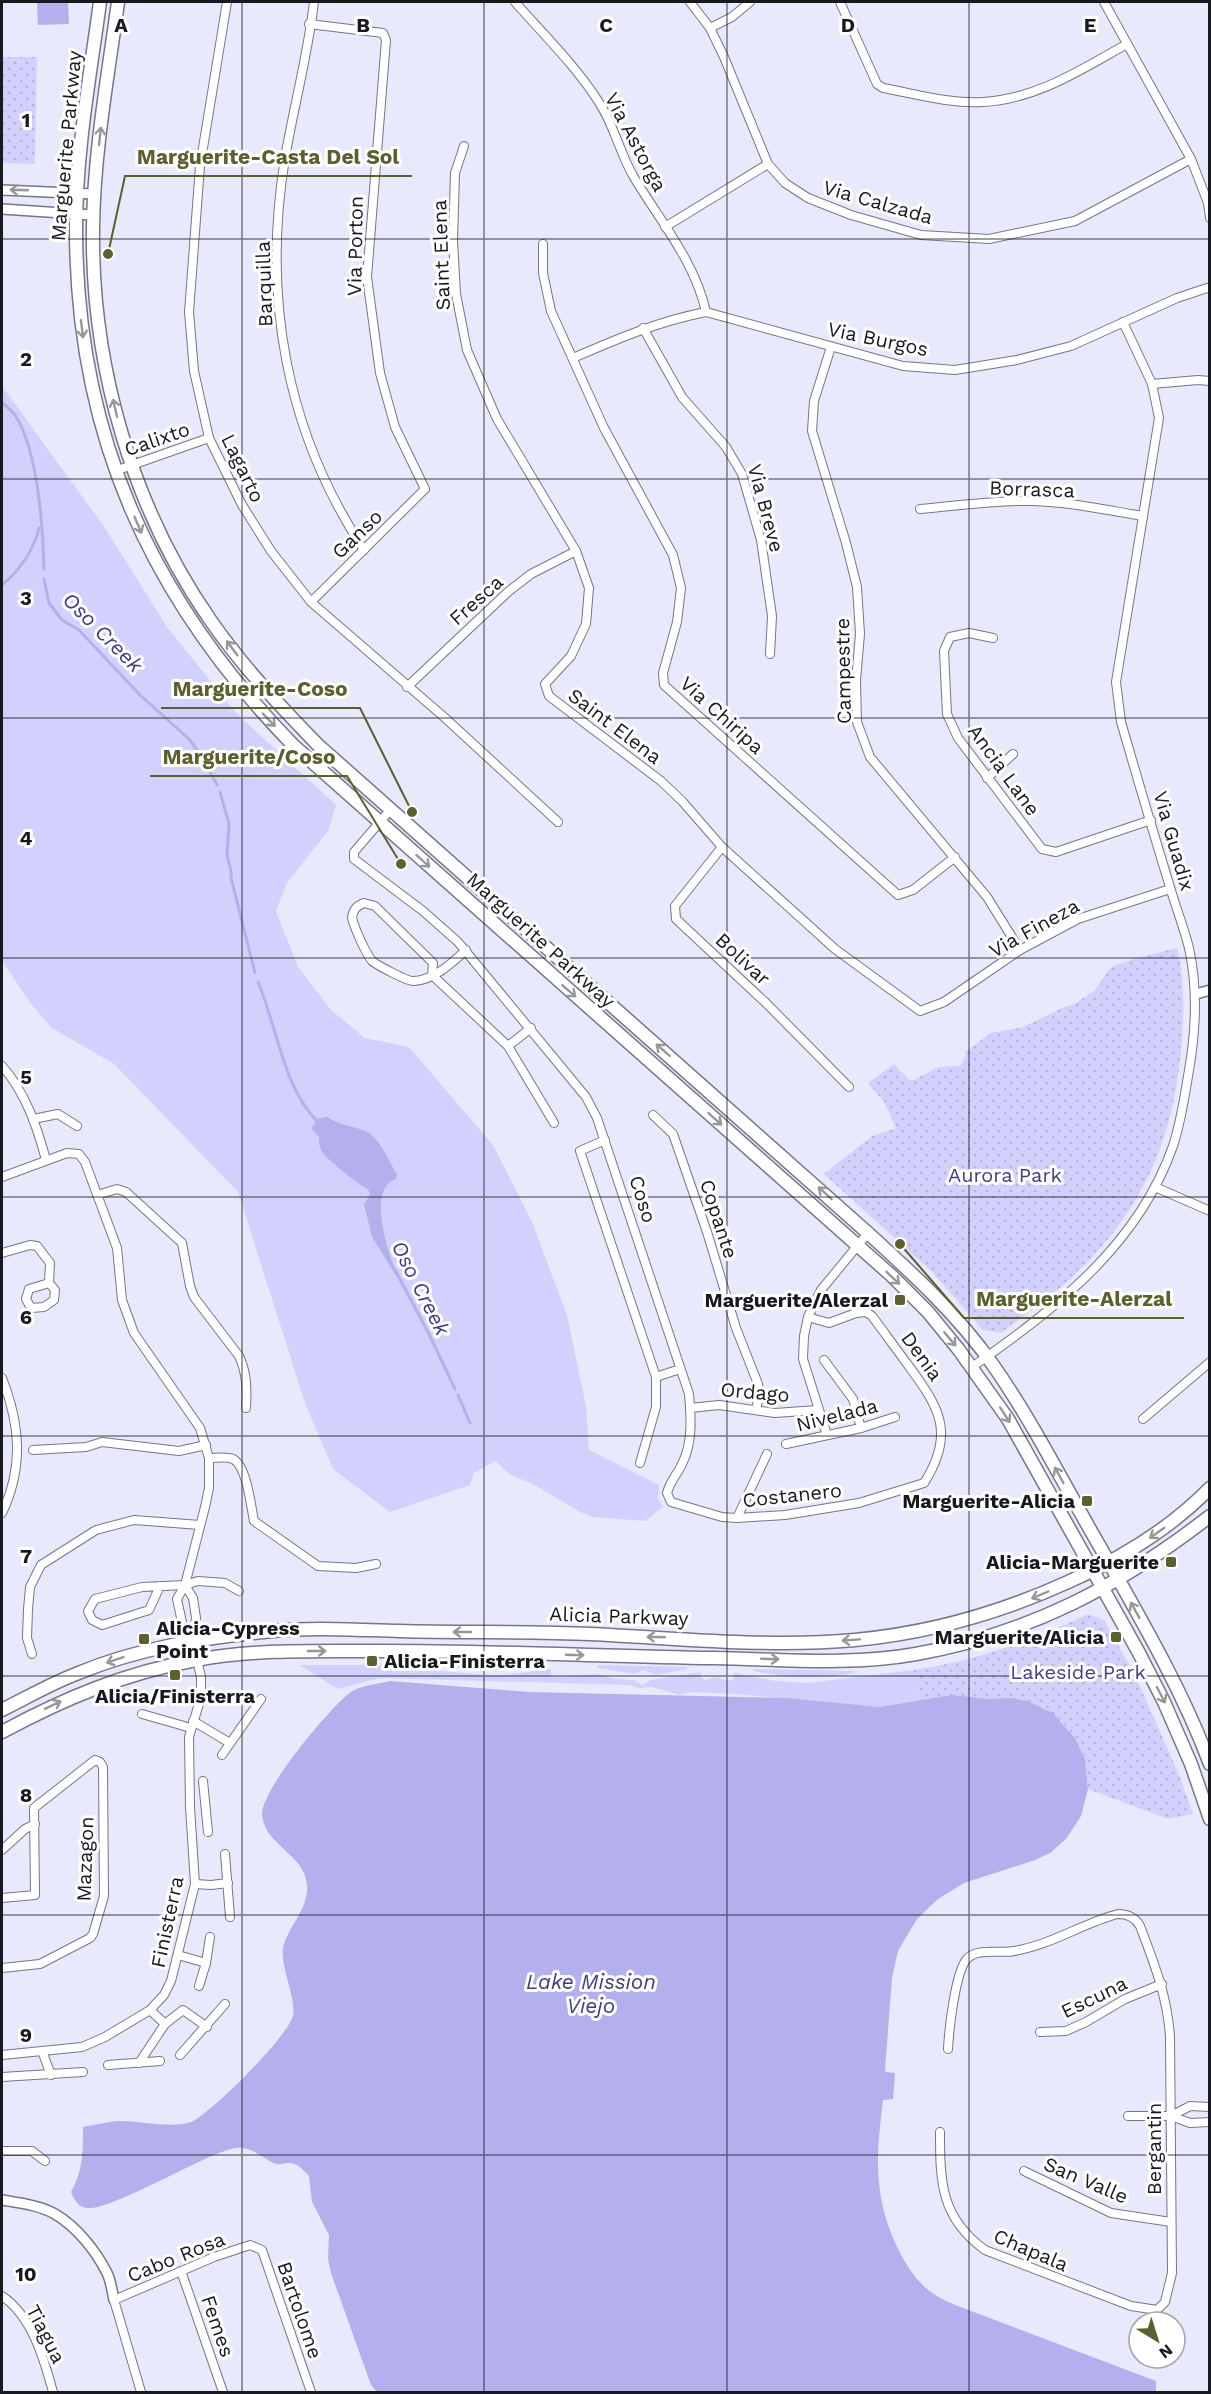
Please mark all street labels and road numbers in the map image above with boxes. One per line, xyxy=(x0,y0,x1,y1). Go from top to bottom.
street label: Marguerite Parkway xyxy=(46,49,86,242)
street label: Via Astorga xyxy=(600,88,672,196)
street label: Via Calzada xyxy=(820,175,936,229)
street label: Via Porton xyxy=(342,196,368,296)
street label: Saint Elena xyxy=(427,199,455,311)
street label: Barquilla xyxy=(251,241,277,327)
street label: Via Burgos xyxy=(826,317,930,361)
street label: Calixto xyxy=(121,417,193,461)
street label: Lagarto xyxy=(216,430,270,506)
street label: Via Breve xyxy=(743,461,789,555)
street label: Borrasca xyxy=(989,476,1075,502)
street label: Ganso xyxy=(327,504,387,564)
street label: Fresca xyxy=(444,570,508,630)
street label: Campestre xyxy=(830,618,856,724)
street label: Via Chiripa xyxy=(675,671,769,759)
street label: Saint Elena xyxy=(564,683,666,769)
street label: Ancia Lane xyxy=(963,720,1045,820)
street label: Via Guadix xyxy=(1148,788,1200,894)
street label: Marguerite Parkway xyxy=(462,867,621,1013)
street label: Via Fineza xyxy=(985,893,1083,963)
street label: Bolivar xyxy=(711,928,775,990)
street label: Coso xyxy=(624,1172,662,1226)
street label: Copante xyxy=(695,1176,743,1262)
street label: Denia xyxy=(896,1327,948,1385)
street label: Ordago xyxy=(719,1377,791,1407)
street label: Nivelada xyxy=(794,1393,880,1437)
street label: Costanero xyxy=(741,1478,843,1512)
street label: Alicia Parkway xyxy=(549,1602,690,1630)
street label: Mazagon xyxy=(72,1816,98,1902)
street label: Finisterra xyxy=(146,1874,188,1970)
street label: Escuna xyxy=(1057,1971,1131,2023)
street label: Bergantin xyxy=(1142,2103,1166,2195)
street label: San Valle xyxy=(1040,2152,1132,2208)
street label: Chapala xyxy=(990,2224,1072,2276)
street label: Cabo Rosa xyxy=(124,2227,228,2287)
street label: Bartolome xyxy=(272,2258,328,2362)
street label: Femes xyxy=(196,2292,240,2360)
street label: Tiagua xyxy=(21,2301,71,2367)

